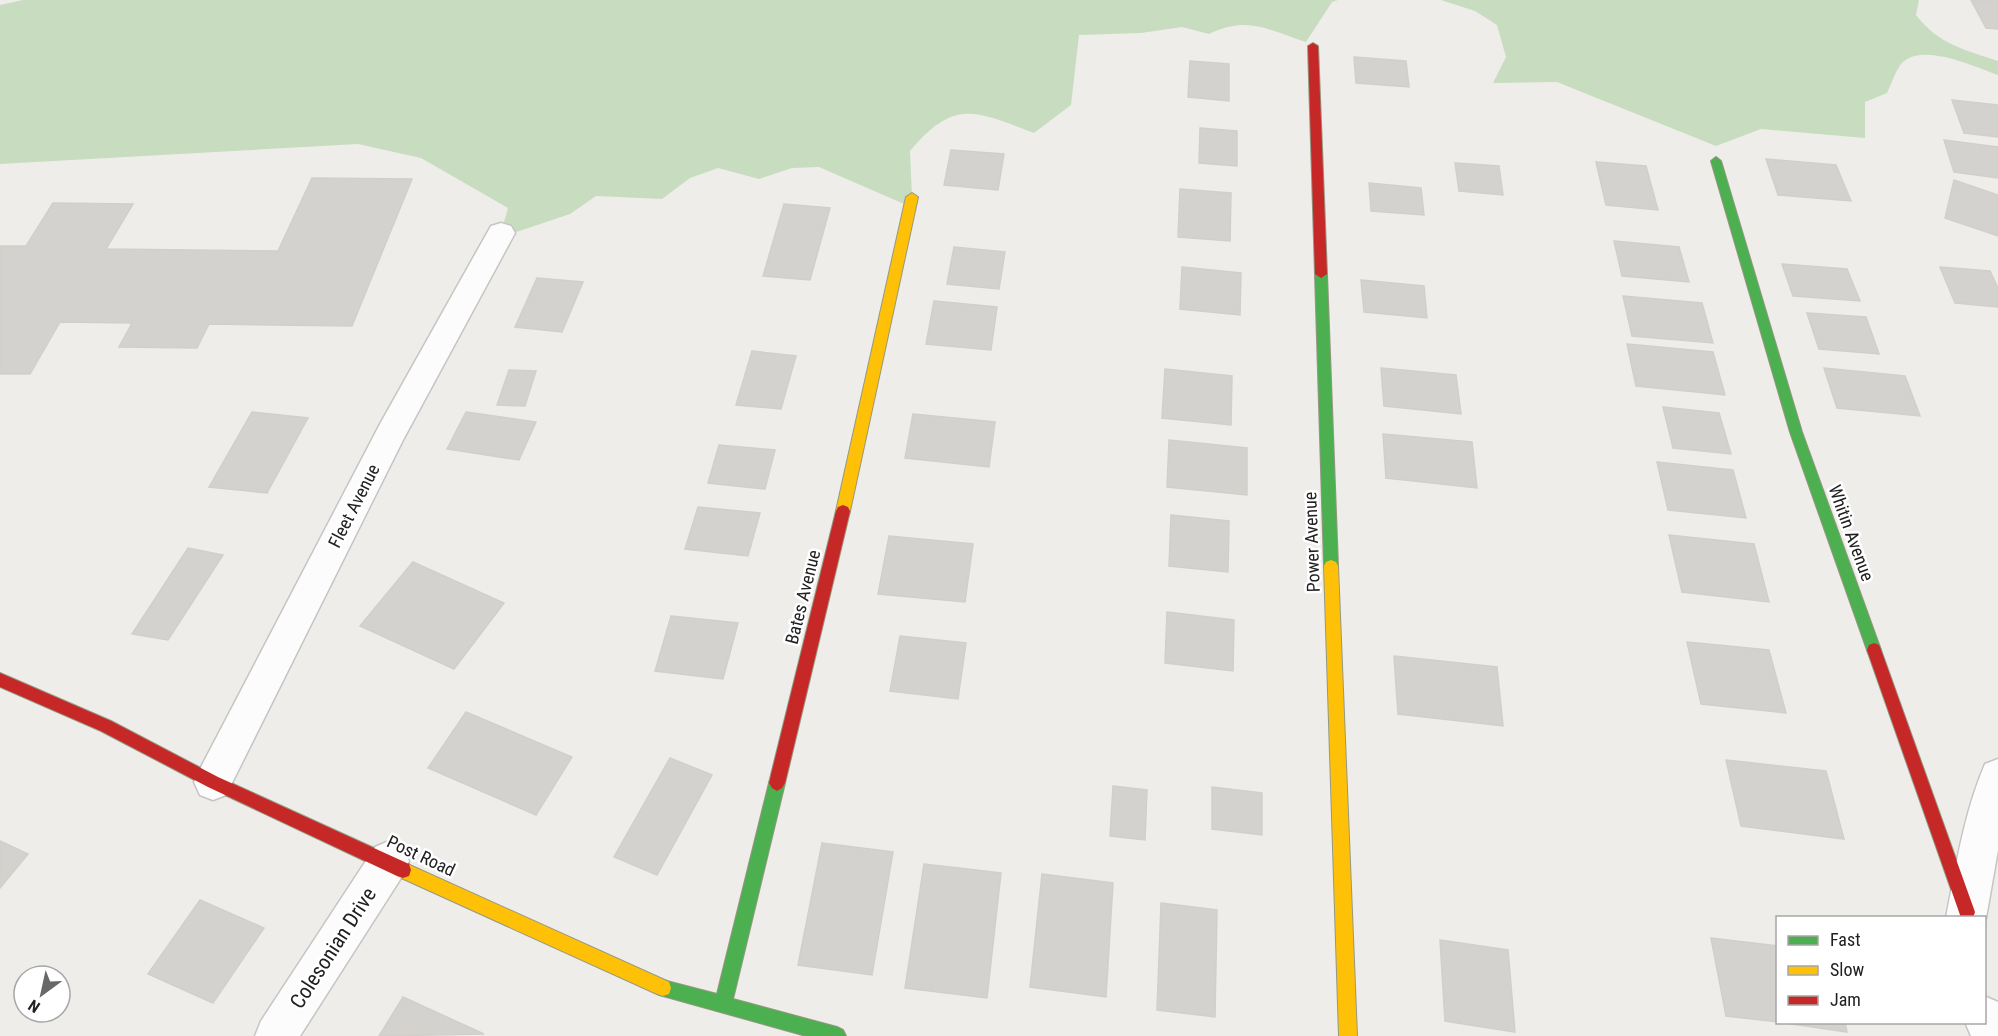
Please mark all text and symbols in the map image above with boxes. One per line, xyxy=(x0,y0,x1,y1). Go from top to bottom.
street label: Fleet Avenue xyxy=(324,460,384,551)
street label: Whitin Avenue xyxy=(1824,482,1879,584)
street label: Power Avenue xyxy=(1299,491,1324,593)
street label: Bates Avenue xyxy=(781,548,824,646)
street label: Post Road xyxy=(384,831,459,880)
street label: Colesonian Drive xyxy=(285,883,381,1013)
legend xyxy=(1776,916,1986,1024)
text: Fast xyxy=(1830,929,1861,950)
text: Slow xyxy=(1830,959,1865,980)
north arrow xyxy=(12,964,72,1024)
text: Jam xyxy=(1830,989,1861,1010)
text: N xyxy=(25,996,43,1017)

